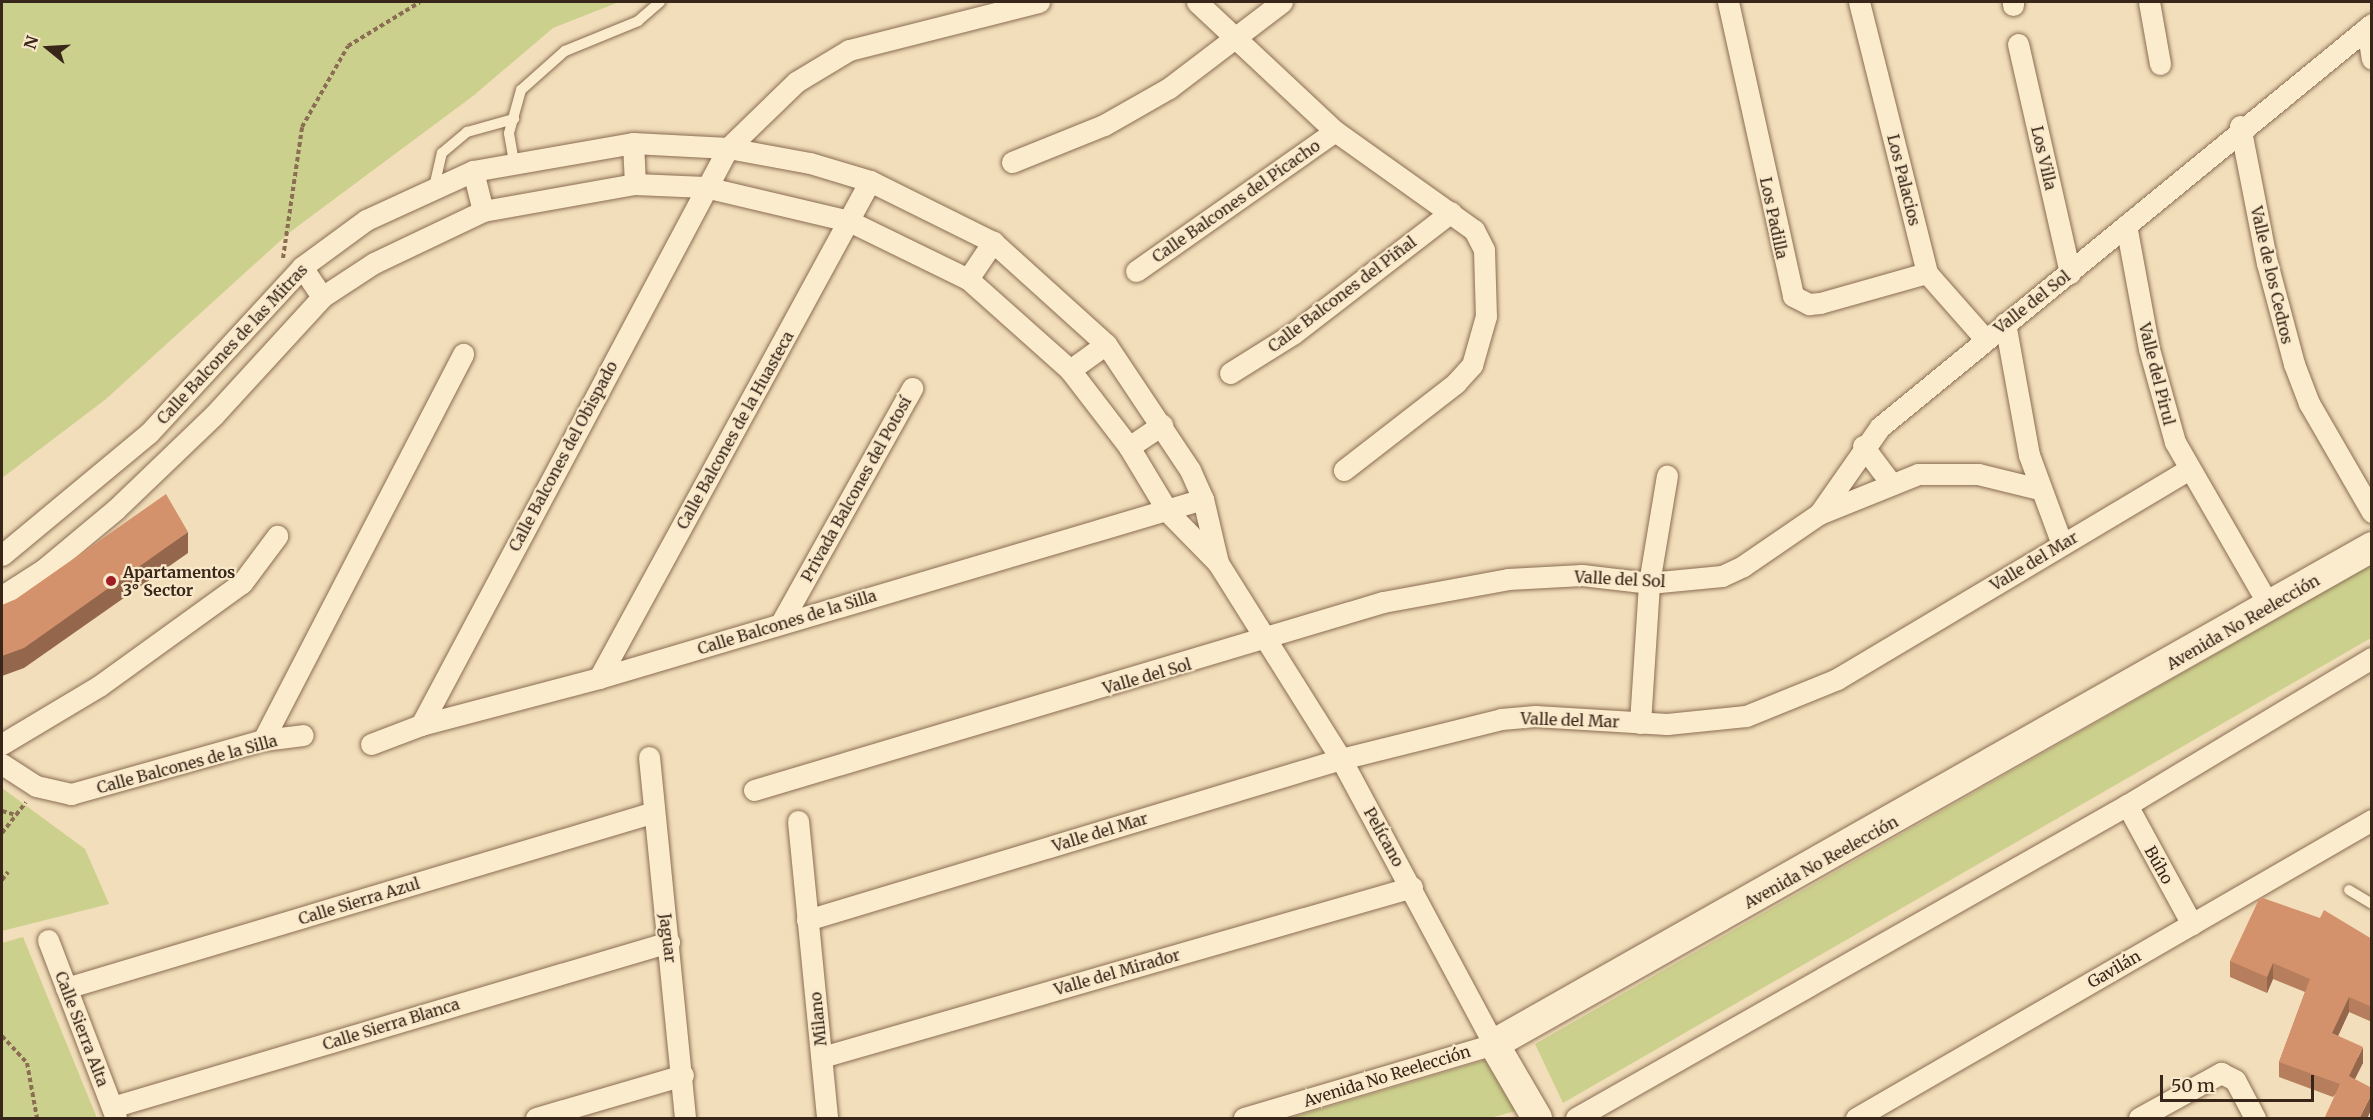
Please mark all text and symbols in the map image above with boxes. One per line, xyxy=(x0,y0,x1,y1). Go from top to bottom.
north arrow xyxy=(18,18,78,78)
text: N xyxy=(19,33,42,52)
street label: Los Villa xyxy=(2027,124,2061,192)
street label: Los Palacios xyxy=(1883,132,1925,228)
street label: Calle Balcones del Picacho xyxy=(1148,136,1324,266)
street label: Los Padilla xyxy=(1756,175,1792,261)
street label: Valle de los Cedros xyxy=(2247,204,2297,346)
street label: Calle Balcones del Piñal xyxy=(1264,232,1420,356)
street label: Calle Balcones de las Mitras xyxy=(153,260,311,428)
street label: Valle del Sol xyxy=(1990,266,2074,338)
street label: Valle del Pirul xyxy=(2135,321,2179,427)
street label: Calle Balcones de la Huasteca xyxy=(672,328,798,532)
street label: Calle Balcones del Obispado xyxy=(505,358,621,554)
street label: Privada Balcones del Potosí xyxy=(797,393,915,585)
street label: Valle del Mar xyxy=(1987,527,2081,595)
place label: Apartamentos 3° Sector xyxy=(123,562,235,600)
street label: Valle del Sol xyxy=(1574,567,1666,591)
street label: Avenida No Reelección xyxy=(2163,570,2323,674)
marker: Apartamentos 3° Sector xyxy=(104,574,118,588)
street label: Calle Balcones de la Silla xyxy=(695,586,879,658)
street label: Valle del Sol xyxy=(1100,654,1194,698)
street label: Valle del Mar xyxy=(1520,709,1620,731)
street label: Calle Balcones de la Silla xyxy=(95,731,279,797)
street label: Pelícano xyxy=(1360,804,1408,870)
street label: Valle del Mar xyxy=(1050,808,1150,856)
street label: Avenida No Reelección xyxy=(1741,812,1901,912)
street label: Búho xyxy=(2141,843,2177,887)
street label: Calle Sierra Azul xyxy=(296,873,422,929)
street label: Jaguar xyxy=(655,912,681,964)
street label: Valle del Mirador xyxy=(1052,945,1182,999)
street label: Gavilán xyxy=(2084,946,2144,992)
street label: Calle Sierra Alta xyxy=(51,969,113,1089)
street label: Milano xyxy=(806,991,830,1047)
street label: Calle Sierra Blanca xyxy=(320,994,462,1054)
street label: Avenida No Reelección xyxy=(1301,1041,1473,1111)
scale bar xyxy=(2163,1063,2318,1101)
text: 50 m xyxy=(2171,1074,2215,1097)

